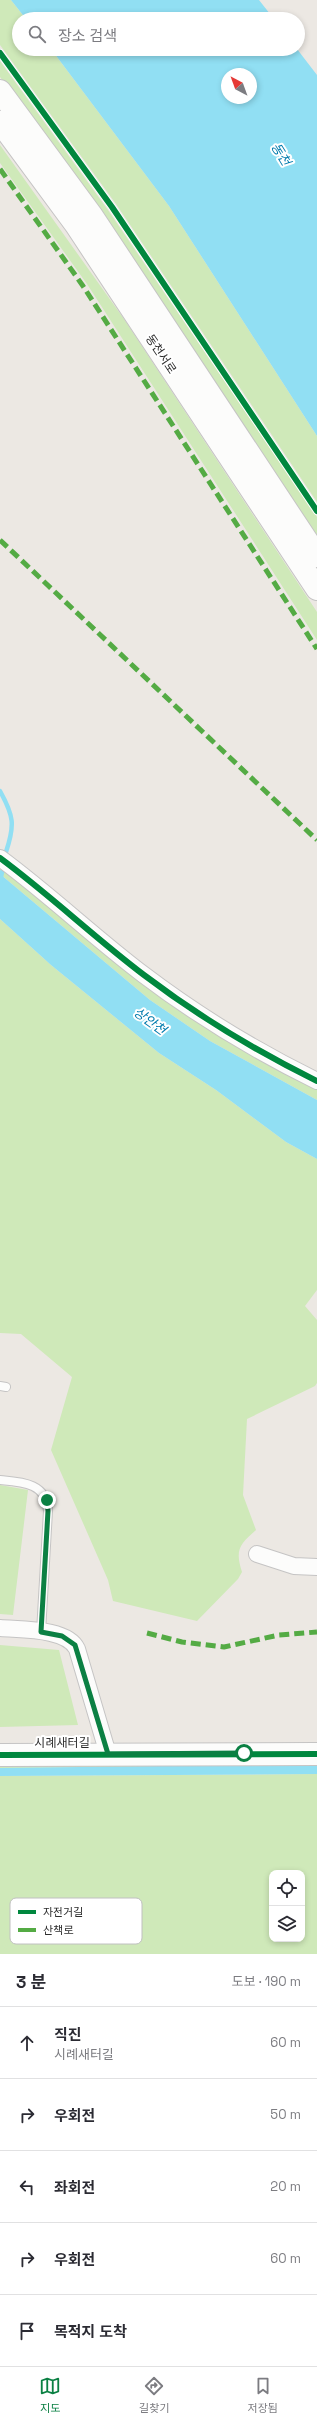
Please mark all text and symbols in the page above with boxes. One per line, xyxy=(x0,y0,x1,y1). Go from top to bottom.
search box xyxy=(12,12,305,56)
icon: search xyxy=(26,23,48,45)
text: 장소 검색 xyxy=(58,26,117,45)
north arrow xyxy=(221,68,257,104)
water label: 동천 xyxy=(267,139,295,170)
street label: 동천서로 xyxy=(142,331,180,377)
water label: 상안천 xyxy=(130,1004,170,1039)
route end xyxy=(38,1491,56,1509)
street label: 시례새터길 xyxy=(34,1735,90,1751)
route start xyxy=(235,1744,253,1762)
map controls xyxy=(269,1870,305,1942)
button: locate xyxy=(269,1870,305,1906)
legend xyxy=(10,1898,142,1944)
text: 자전거길 xyxy=(43,1905,83,1919)
button: layers xyxy=(269,1906,305,1942)
text: 산책로 xyxy=(43,1923,73,1937)
text: 3 분 xyxy=(16,1971,46,1993)
text: 도보 · 190 m xyxy=(232,1973,301,1990)
text: 직진 xyxy=(54,2025,82,2044)
icon: ahead xyxy=(16,2032,38,2054)
text: 60 m xyxy=(270,2034,301,2051)
text: 시례새터길 xyxy=(54,2046,114,2063)
icon: right xyxy=(16,2104,38,2126)
text: 우회전 xyxy=(54,2106,95,2125)
text: 50 m xyxy=(270,2106,301,2123)
icon: left xyxy=(16,2176,38,2198)
text: 좌회전 xyxy=(54,2178,95,2197)
text: 20 m xyxy=(270,2178,301,2195)
icon: right xyxy=(16,2248,38,2270)
text: 우회전 xyxy=(54,2250,95,2269)
text: 60 m xyxy=(270,2250,301,2267)
icon: arrive xyxy=(16,2320,38,2342)
text: 목적지 도착 xyxy=(54,2322,127,2341)
tab: 지도 xyxy=(39,2375,61,2415)
tab: 길찾기 xyxy=(139,2375,169,2415)
tab: 저장됨 xyxy=(248,2375,278,2415)

